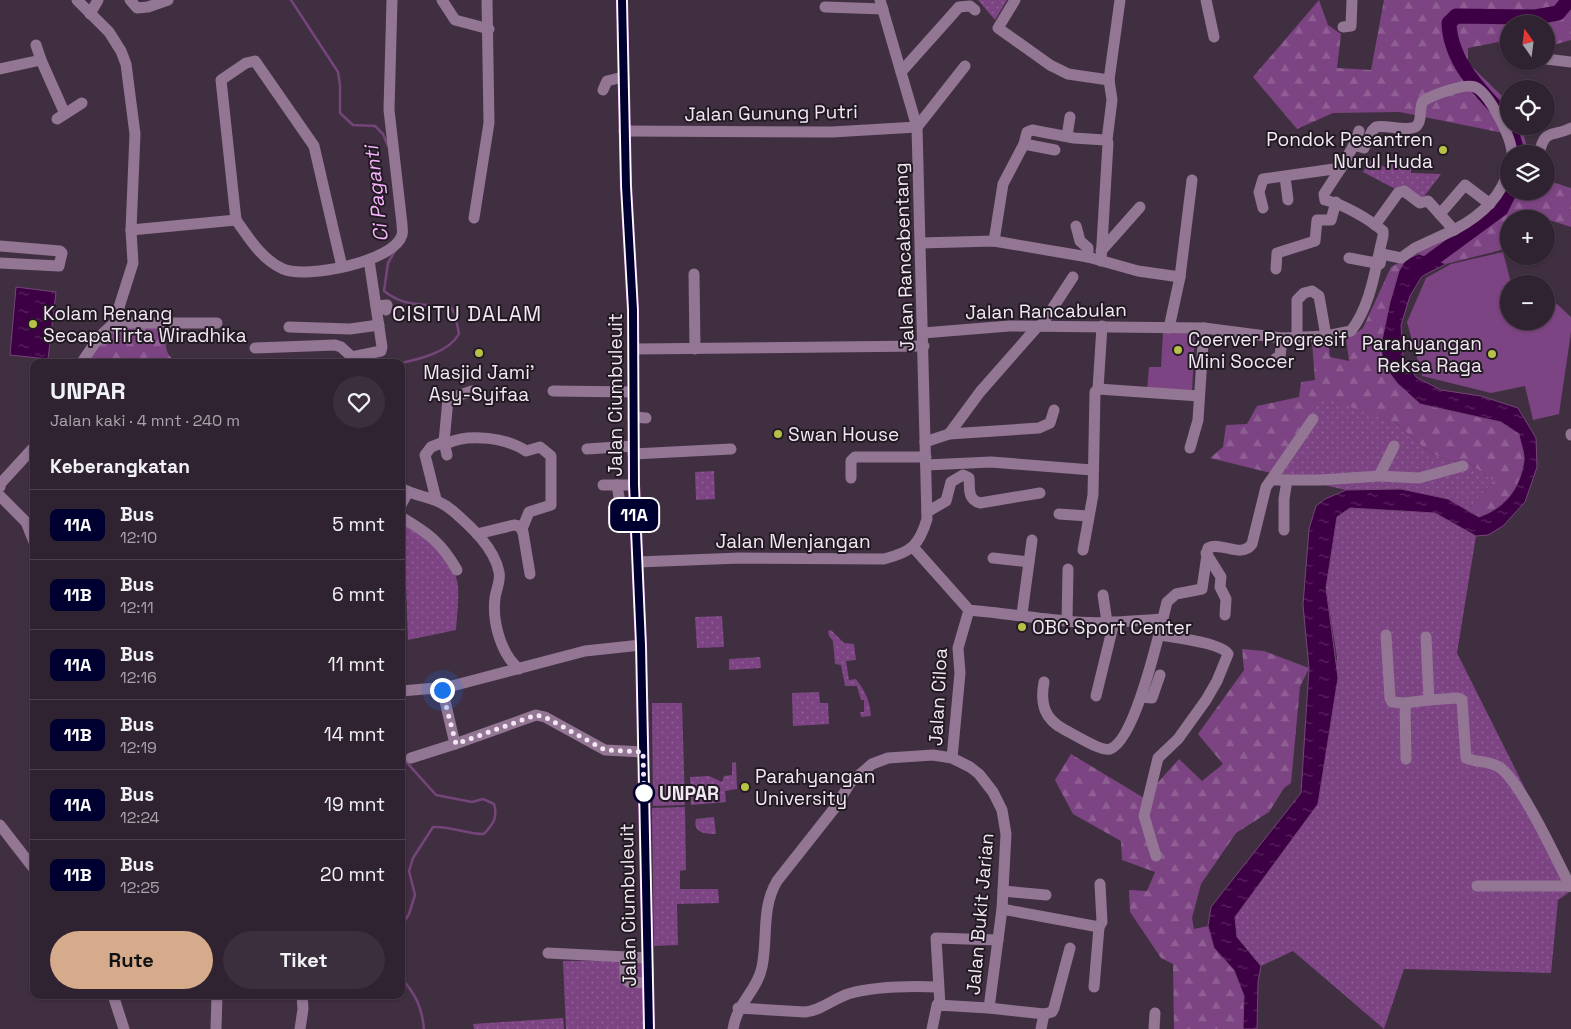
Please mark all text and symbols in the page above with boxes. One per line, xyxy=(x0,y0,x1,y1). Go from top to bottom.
north arrow xyxy=(1500,15,1555,70)
map controls xyxy=(1500,15,1555,330)
button: locate xyxy=(1500,80,1555,135)
street label: Jalan Gunung Putri xyxy=(684,99,858,127)
place label: Pondok Pesantren Nurul Huda xyxy=(1266,127,1433,174)
water label: Ci Paganti xyxy=(358,143,394,243)
marker: Pondok Pesantren Nurul Huda xyxy=(1437,144,1449,156)
button: layers xyxy=(1500,145,1555,200)
street label: Jalan Rancabentang xyxy=(888,162,920,352)
button: + xyxy=(1500,210,1555,265)
button: − xyxy=(1500,275,1555,330)
street label: Jalan Rancabulan xyxy=(965,297,1127,325)
district label: CISITU DALAM xyxy=(392,300,542,327)
place label: Kolam Renang SecapaTirta Wiradhika xyxy=(43,301,247,348)
street label: Jalan Ciumbuleuit xyxy=(603,313,628,477)
marker: Kolam Renang SecapaTirta Wiradhika xyxy=(27,318,39,330)
place label: Coerver Progresif Mini Soccer xyxy=(1188,327,1347,374)
place label: Parahyangan Reksa Raga xyxy=(1362,331,1482,378)
marker: Coerver Progresif Mini Soccer xyxy=(1172,344,1184,356)
marker: Masjid Jami' Asy-Syifaa xyxy=(473,347,485,359)
marker: Parahyangan Reksa Raga xyxy=(1486,348,1498,360)
place label: Masjid Jami' Asy-Syifaa xyxy=(423,360,535,407)
text: UNPAR xyxy=(50,375,126,406)
button: heart xyxy=(333,376,385,428)
text: Jalan kaki · 4 mnt · 240 m xyxy=(50,410,240,431)
place label: Swan House xyxy=(788,422,899,447)
marker: Swan House xyxy=(772,428,784,440)
text: Keberangkatan xyxy=(50,454,190,479)
line badge: 11A xyxy=(605,499,663,531)
text: Bus xyxy=(120,502,154,527)
text: 11A xyxy=(620,503,648,526)
text: 5 mnt xyxy=(332,512,385,537)
text: 11A xyxy=(64,513,91,536)
text: 12:10 xyxy=(120,527,157,548)
street label: Jalan Menjangan xyxy=(715,529,871,554)
text: Bus xyxy=(120,572,154,597)
text: 6 mnt xyxy=(332,582,385,607)
text: 11B xyxy=(63,583,92,606)
text: 12:11 xyxy=(120,597,154,618)
place label: OBC Sport Center xyxy=(1032,615,1192,640)
marker: OBC Sport Center xyxy=(1016,621,1028,633)
text: Bus xyxy=(120,642,154,667)
street label: Jalan Ciloa xyxy=(923,647,953,747)
text: 11 mnt xyxy=(328,652,385,677)
text: 11A xyxy=(64,653,91,676)
text: 12:16 xyxy=(120,667,157,688)
your location xyxy=(430,678,455,703)
text: Bus xyxy=(120,712,154,737)
text: 14 mnt xyxy=(324,722,385,747)
text: 11B xyxy=(63,723,92,746)
text: 12:19 xyxy=(120,737,157,758)
place label: Parahyangan University xyxy=(755,764,875,811)
place label: UNPAR xyxy=(659,781,719,806)
marker: Parahyangan University xyxy=(739,781,751,793)
text: Bus xyxy=(120,782,154,807)
marker: UNPAR xyxy=(633,782,655,804)
text: 19 mnt xyxy=(324,792,385,817)
text: 11A xyxy=(64,793,91,816)
text: 12:24 xyxy=(120,807,160,828)
street label: Jalan Ciumbuleuit xyxy=(614,823,642,987)
street label: Jalan Bukit Jarian xyxy=(960,832,1000,996)
text: Bus xyxy=(120,852,154,877)
text: 20 mnt xyxy=(320,862,385,887)
text: 11B xyxy=(63,863,92,886)
text: 12:25 xyxy=(120,877,160,898)
button: Rute xyxy=(50,931,213,989)
button: Tiket xyxy=(223,931,385,989)

